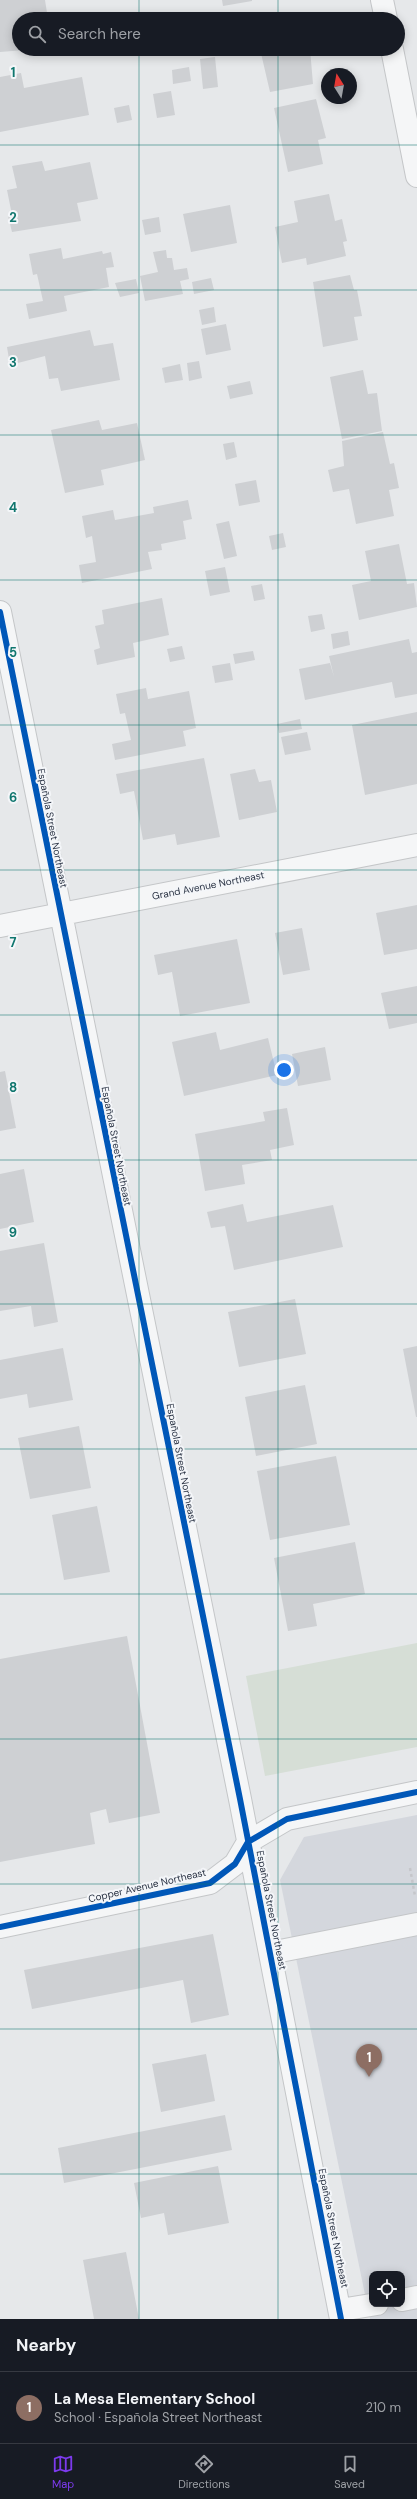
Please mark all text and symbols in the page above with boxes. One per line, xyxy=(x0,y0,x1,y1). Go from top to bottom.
search box xyxy=(12,12,405,56)
icon: search xyxy=(26,23,48,45)
text: Search here xyxy=(58,24,141,44)
text: 1 xyxy=(11,64,15,81)
north arrow xyxy=(321,68,357,104)
text: 2 xyxy=(9,209,17,226)
text: 3 xyxy=(9,354,17,371)
text: 4 xyxy=(9,499,17,516)
text: 5 xyxy=(9,644,17,661)
street label: Española Street Northeast xyxy=(35,767,70,889)
text: 6 xyxy=(9,789,17,806)
street label: Grand Avenue Northeast xyxy=(151,868,265,903)
text: 7 xyxy=(10,934,17,951)
your location xyxy=(274,1060,294,1080)
text: 8 xyxy=(9,1079,17,1096)
street label: Española Street Northeast xyxy=(99,1085,134,1207)
text: 9 xyxy=(9,1224,17,1241)
street label: Española Street Northeast xyxy=(164,1402,199,1524)
street label: Española Street Northeast xyxy=(254,1849,289,1971)
street label: Copper Avenue Northeast xyxy=(87,1866,207,1905)
pin: 1 xyxy=(356,2044,382,2077)
street label: Española Street Northeast xyxy=(316,2167,351,2289)
map controls xyxy=(369,2271,405,2307)
button: locate xyxy=(369,2271,405,2307)
text: Nearby xyxy=(16,2334,76,2356)
text: La Mesa Elementary School xyxy=(54,2389,255,2409)
text: 1 xyxy=(27,2399,31,2416)
text: 210 m xyxy=(366,2399,401,2416)
text: School · Española Street Northeast xyxy=(54,2409,262,2426)
tab: Map xyxy=(52,2453,74,2491)
tab: Directions xyxy=(178,2453,230,2491)
tab: Saved xyxy=(334,2453,365,2491)

